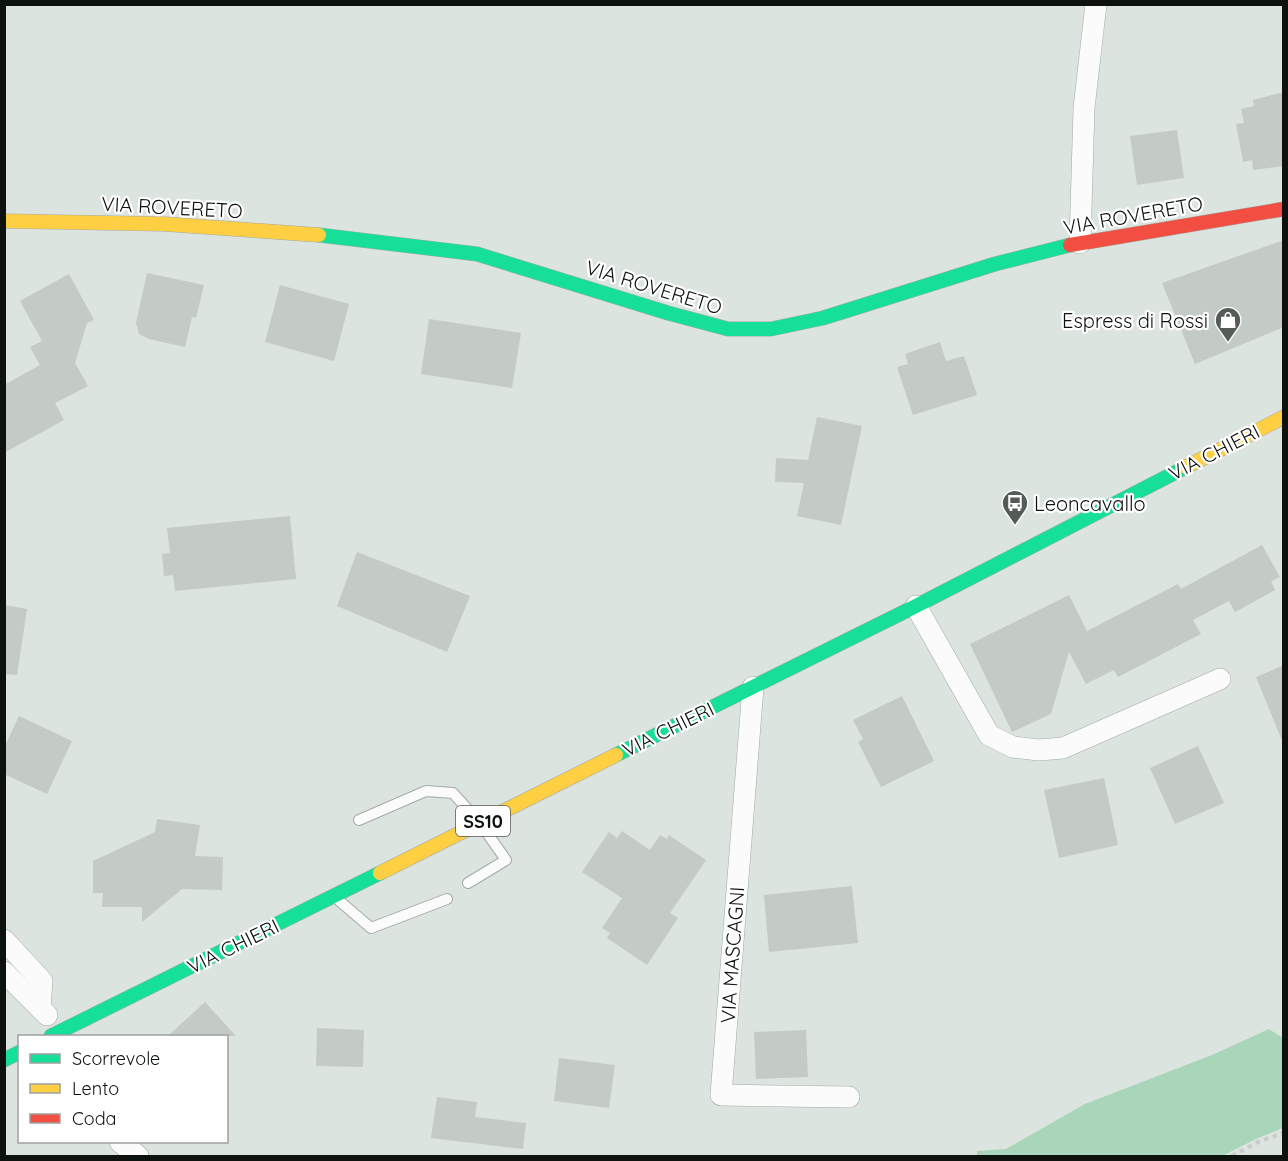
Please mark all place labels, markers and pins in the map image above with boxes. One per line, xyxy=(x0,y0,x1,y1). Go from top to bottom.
shop icon: Espress di Rossi xyxy=(1213,305,1243,343)
place label: Espress di Rossi xyxy=(1062,308,1208,333)
bus stop icon: Leoncavallo xyxy=(1000,488,1030,526)
place label: Leoncavallo xyxy=(1034,491,1146,516)

